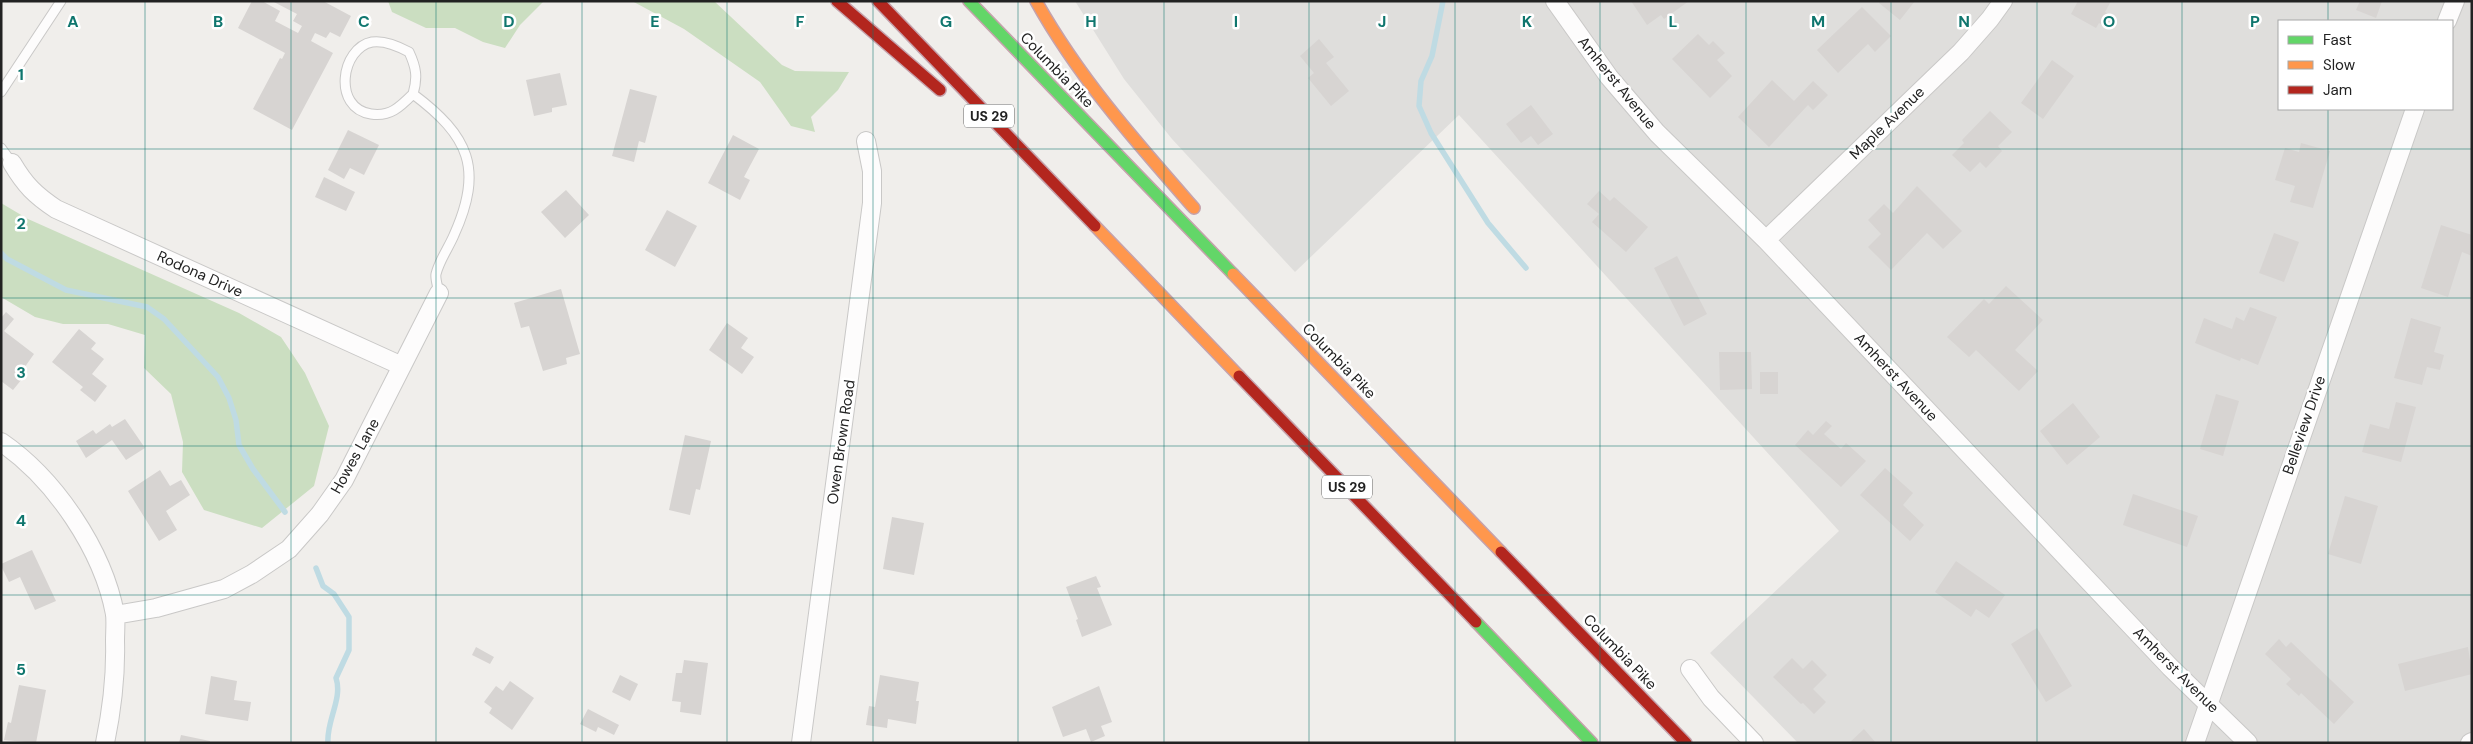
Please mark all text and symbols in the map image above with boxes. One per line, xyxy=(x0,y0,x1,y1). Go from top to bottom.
text: A xyxy=(67,11,79,32)
text: B xyxy=(213,11,223,32)
text: C xyxy=(358,11,370,32)
text: D xyxy=(503,11,515,32)
text: E xyxy=(650,11,660,32)
text: F xyxy=(796,11,805,32)
text: G xyxy=(940,11,952,32)
text: H xyxy=(1085,11,1097,32)
text: I xyxy=(1234,11,1238,32)
text: J xyxy=(1378,11,1386,32)
text: K xyxy=(1522,11,1533,32)
text: L xyxy=(1669,11,1678,32)
text: M xyxy=(1811,11,1825,32)
text: N xyxy=(1958,11,1970,32)
text: O xyxy=(2103,11,2115,32)
text: P xyxy=(2250,11,2260,32)
legend xyxy=(2278,20,2453,110)
street label: Columbia Pike xyxy=(1016,28,1098,112)
text: Fast xyxy=(2323,30,2352,50)
street label: Amherst Avenue xyxy=(1573,32,1661,134)
text: Slow xyxy=(2323,55,2356,75)
text: 1 xyxy=(18,64,24,85)
text: Jam xyxy=(2323,80,2352,100)
street label: Maple Avenue xyxy=(1845,82,1929,164)
road number: US 29 xyxy=(964,104,1014,128)
text: 2 xyxy=(16,213,26,234)
street label: Rodona Drive xyxy=(154,246,246,302)
street label: Columbia Pike xyxy=(1298,319,1380,403)
street label: Amherst Avenue xyxy=(1850,328,1942,426)
text: 3 xyxy=(16,362,26,383)
street label: Belleview Drive xyxy=(2278,373,2330,477)
street label: Owen Brown Road xyxy=(822,378,860,506)
street label: Howes Lane xyxy=(326,415,384,497)
road number: US 29 xyxy=(1322,476,1372,498)
text: 4 xyxy=(16,510,26,531)
street label: Columbia Pike xyxy=(1579,610,1661,694)
street label: Amherst Avenue xyxy=(2129,623,2223,717)
text: 5 xyxy=(16,659,26,680)

